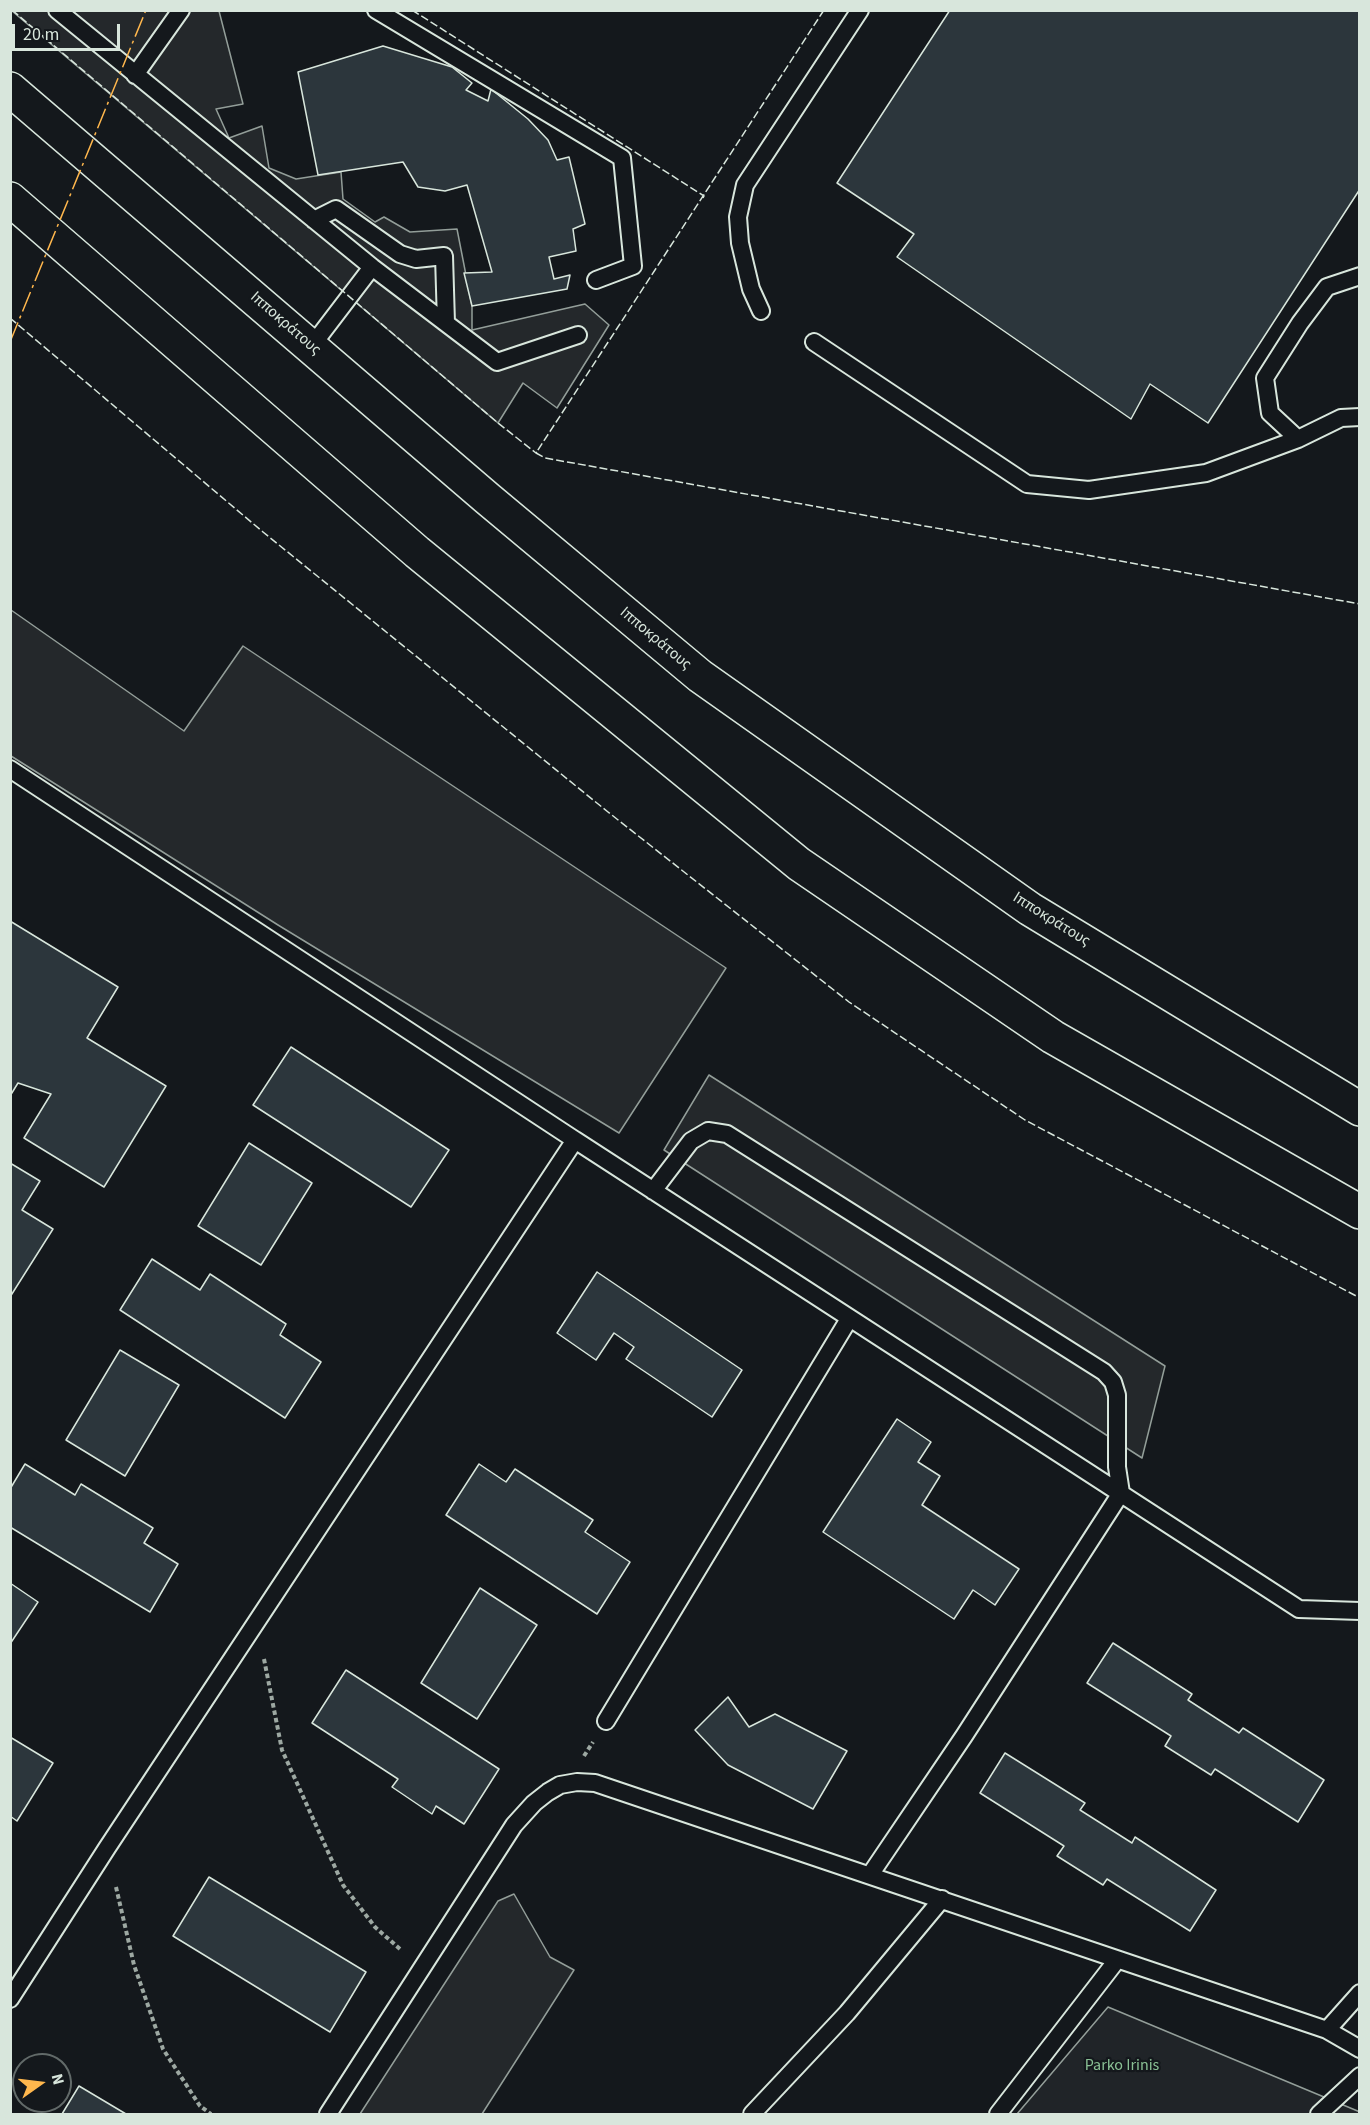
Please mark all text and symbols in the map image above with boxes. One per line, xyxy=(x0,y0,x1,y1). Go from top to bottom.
scale bar xyxy=(15,12,123,50)
text: 20 m xyxy=(23,22,59,47)
street label: Ιπποκράτους xyxy=(246,288,324,360)
street label: Ιπποκράτους xyxy=(615,604,695,674)
street label: Ιπποκράτους xyxy=(1009,889,1093,951)
north arrow xyxy=(12,2053,72,2113)
park label: Parko Irinis xyxy=(1085,2056,1159,2076)
text: N xyxy=(46,2071,69,2087)

